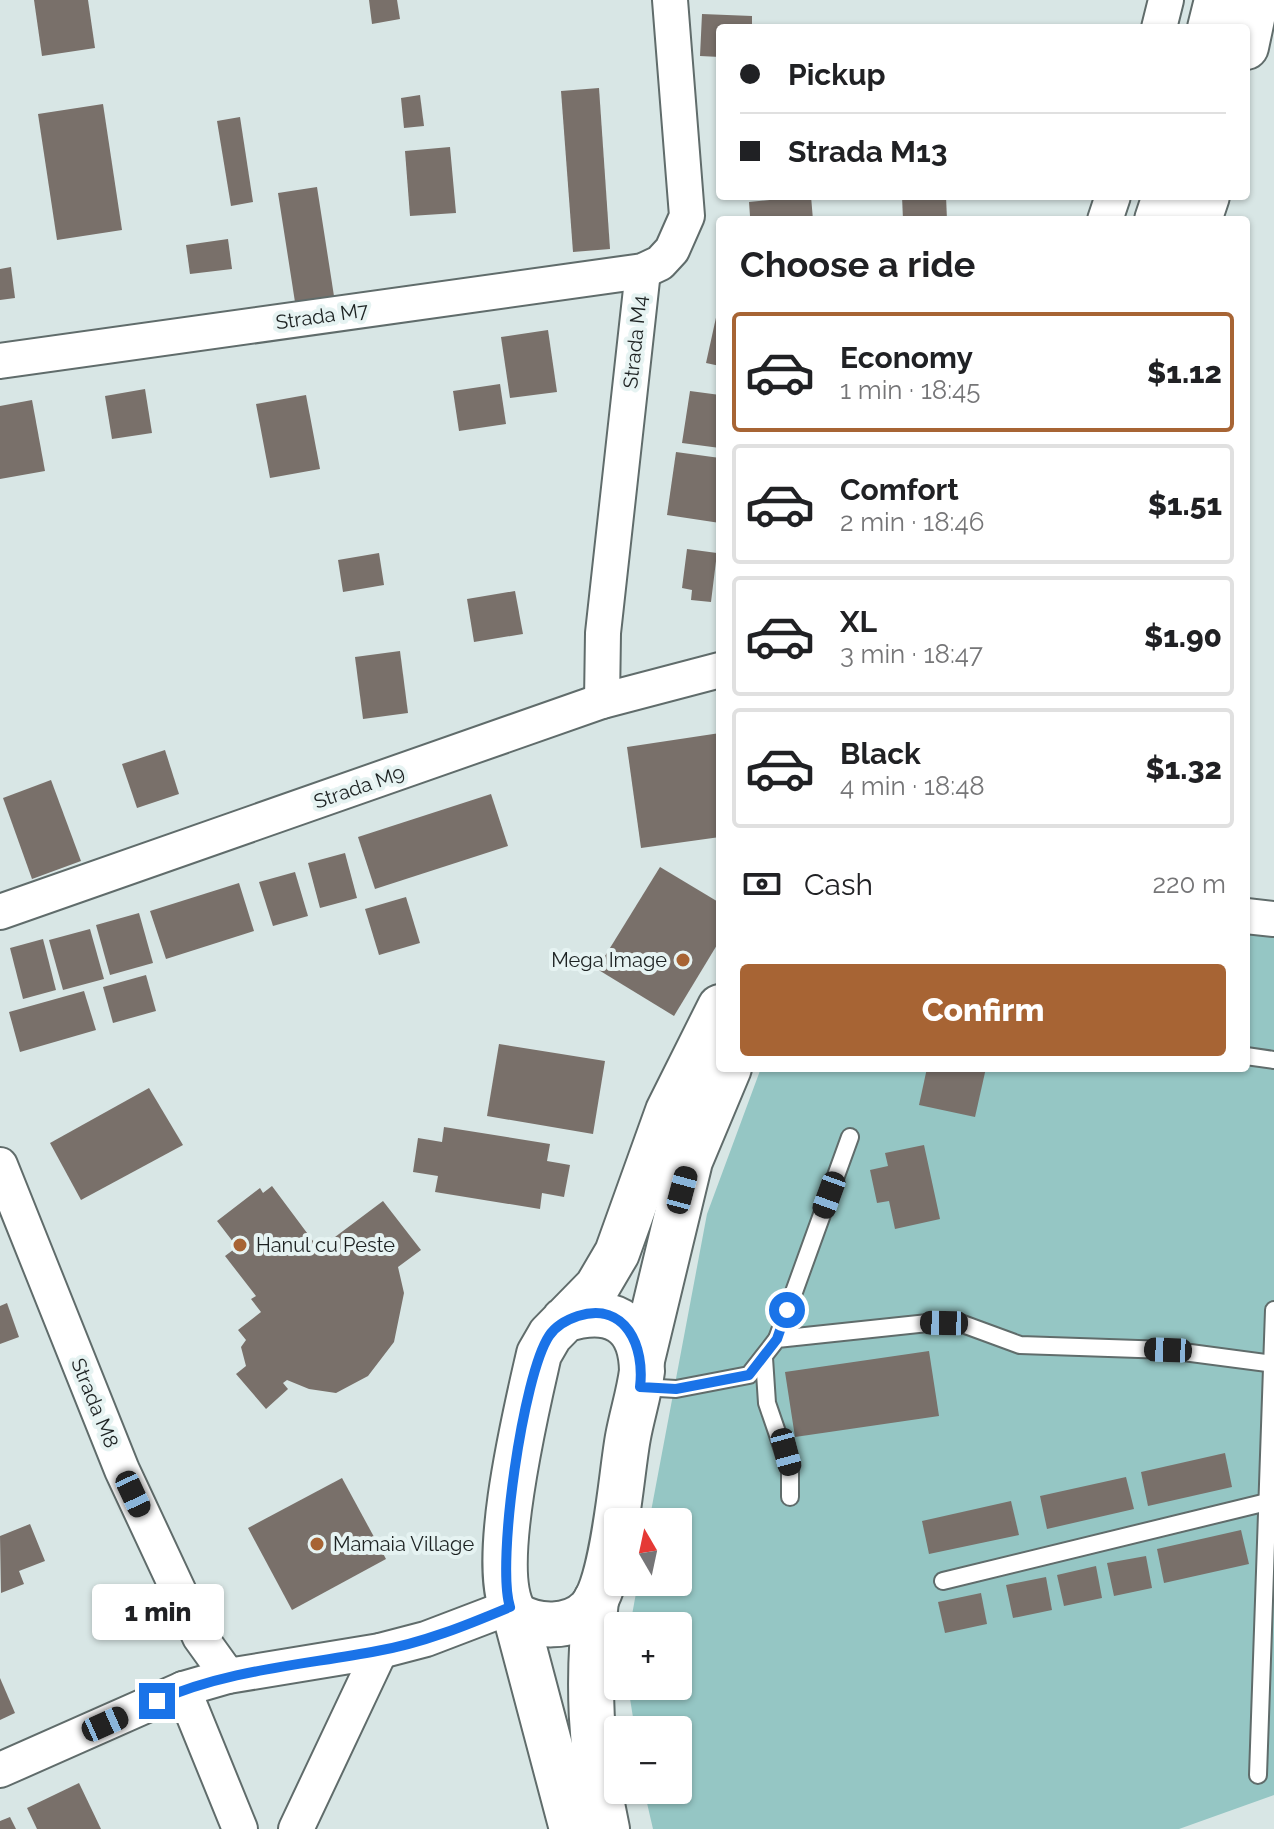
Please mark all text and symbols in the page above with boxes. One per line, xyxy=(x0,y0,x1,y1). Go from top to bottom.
text: Pickup xyxy=(788,57,886,92)
text: Strada M13 xyxy=(788,134,948,169)
text: Choose a ride xyxy=(740,243,975,285)
street label: Strada M4 xyxy=(618,294,652,390)
street label: Strada M7 xyxy=(274,298,370,334)
icon: car xyxy=(744,336,816,408)
text: Economy xyxy=(840,340,973,375)
text: $1.12 xyxy=(1147,355,1222,390)
text: 1 min · 18:45 xyxy=(840,375,980,405)
icon: car xyxy=(744,468,816,540)
text: Comfort xyxy=(840,472,959,507)
text: $1.51 xyxy=(1148,487,1222,522)
text: 2 min · 18:46 xyxy=(840,507,984,537)
icon: car xyxy=(744,600,816,672)
text: XL xyxy=(840,604,877,639)
text: $1.90 xyxy=(1144,619,1222,654)
text: 3 min · 18:47 xyxy=(840,639,983,669)
icon: car xyxy=(744,732,816,804)
text: Black xyxy=(840,736,921,771)
text: $1.32 xyxy=(1146,751,1222,786)
street label: Strada M9 xyxy=(311,760,407,814)
text: 4 min · 18:48 xyxy=(840,771,985,801)
icon: cash xyxy=(740,862,784,906)
text: Cash xyxy=(804,867,873,902)
text: 220 m xyxy=(1152,869,1226,899)
place label: Mega Image xyxy=(551,948,667,972)
marker: Mega Image xyxy=(674,951,692,969)
button: Confirm xyxy=(740,964,1226,1056)
car xyxy=(664,1164,700,1216)
car xyxy=(810,1168,848,1222)
place label: Hanul cu Peste xyxy=(256,1233,395,1257)
marker: Hanul cu Peste xyxy=(231,1236,249,1254)
route start xyxy=(769,1292,805,1328)
car xyxy=(920,1311,968,1335)
car xyxy=(1144,1337,1192,1363)
street label: Strada M8 xyxy=(66,1355,124,1451)
car xyxy=(768,1426,804,1478)
car xyxy=(112,1467,154,1521)
north arrow xyxy=(604,1508,692,1596)
map controls xyxy=(604,1508,692,1804)
place label: Mamaia Village xyxy=(333,1532,474,1556)
marker: Mamaia Village xyxy=(308,1535,326,1553)
callout: 1 min xyxy=(91,1585,223,1641)
text: 1 min xyxy=(125,1597,191,1627)
button: + xyxy=(604,1612,692,1700)
route end xyxy=(139,1683,175,1719)
car xyxy=(78,1703,132,1745)
button: − xyxy=(604,1716,692,1804)

